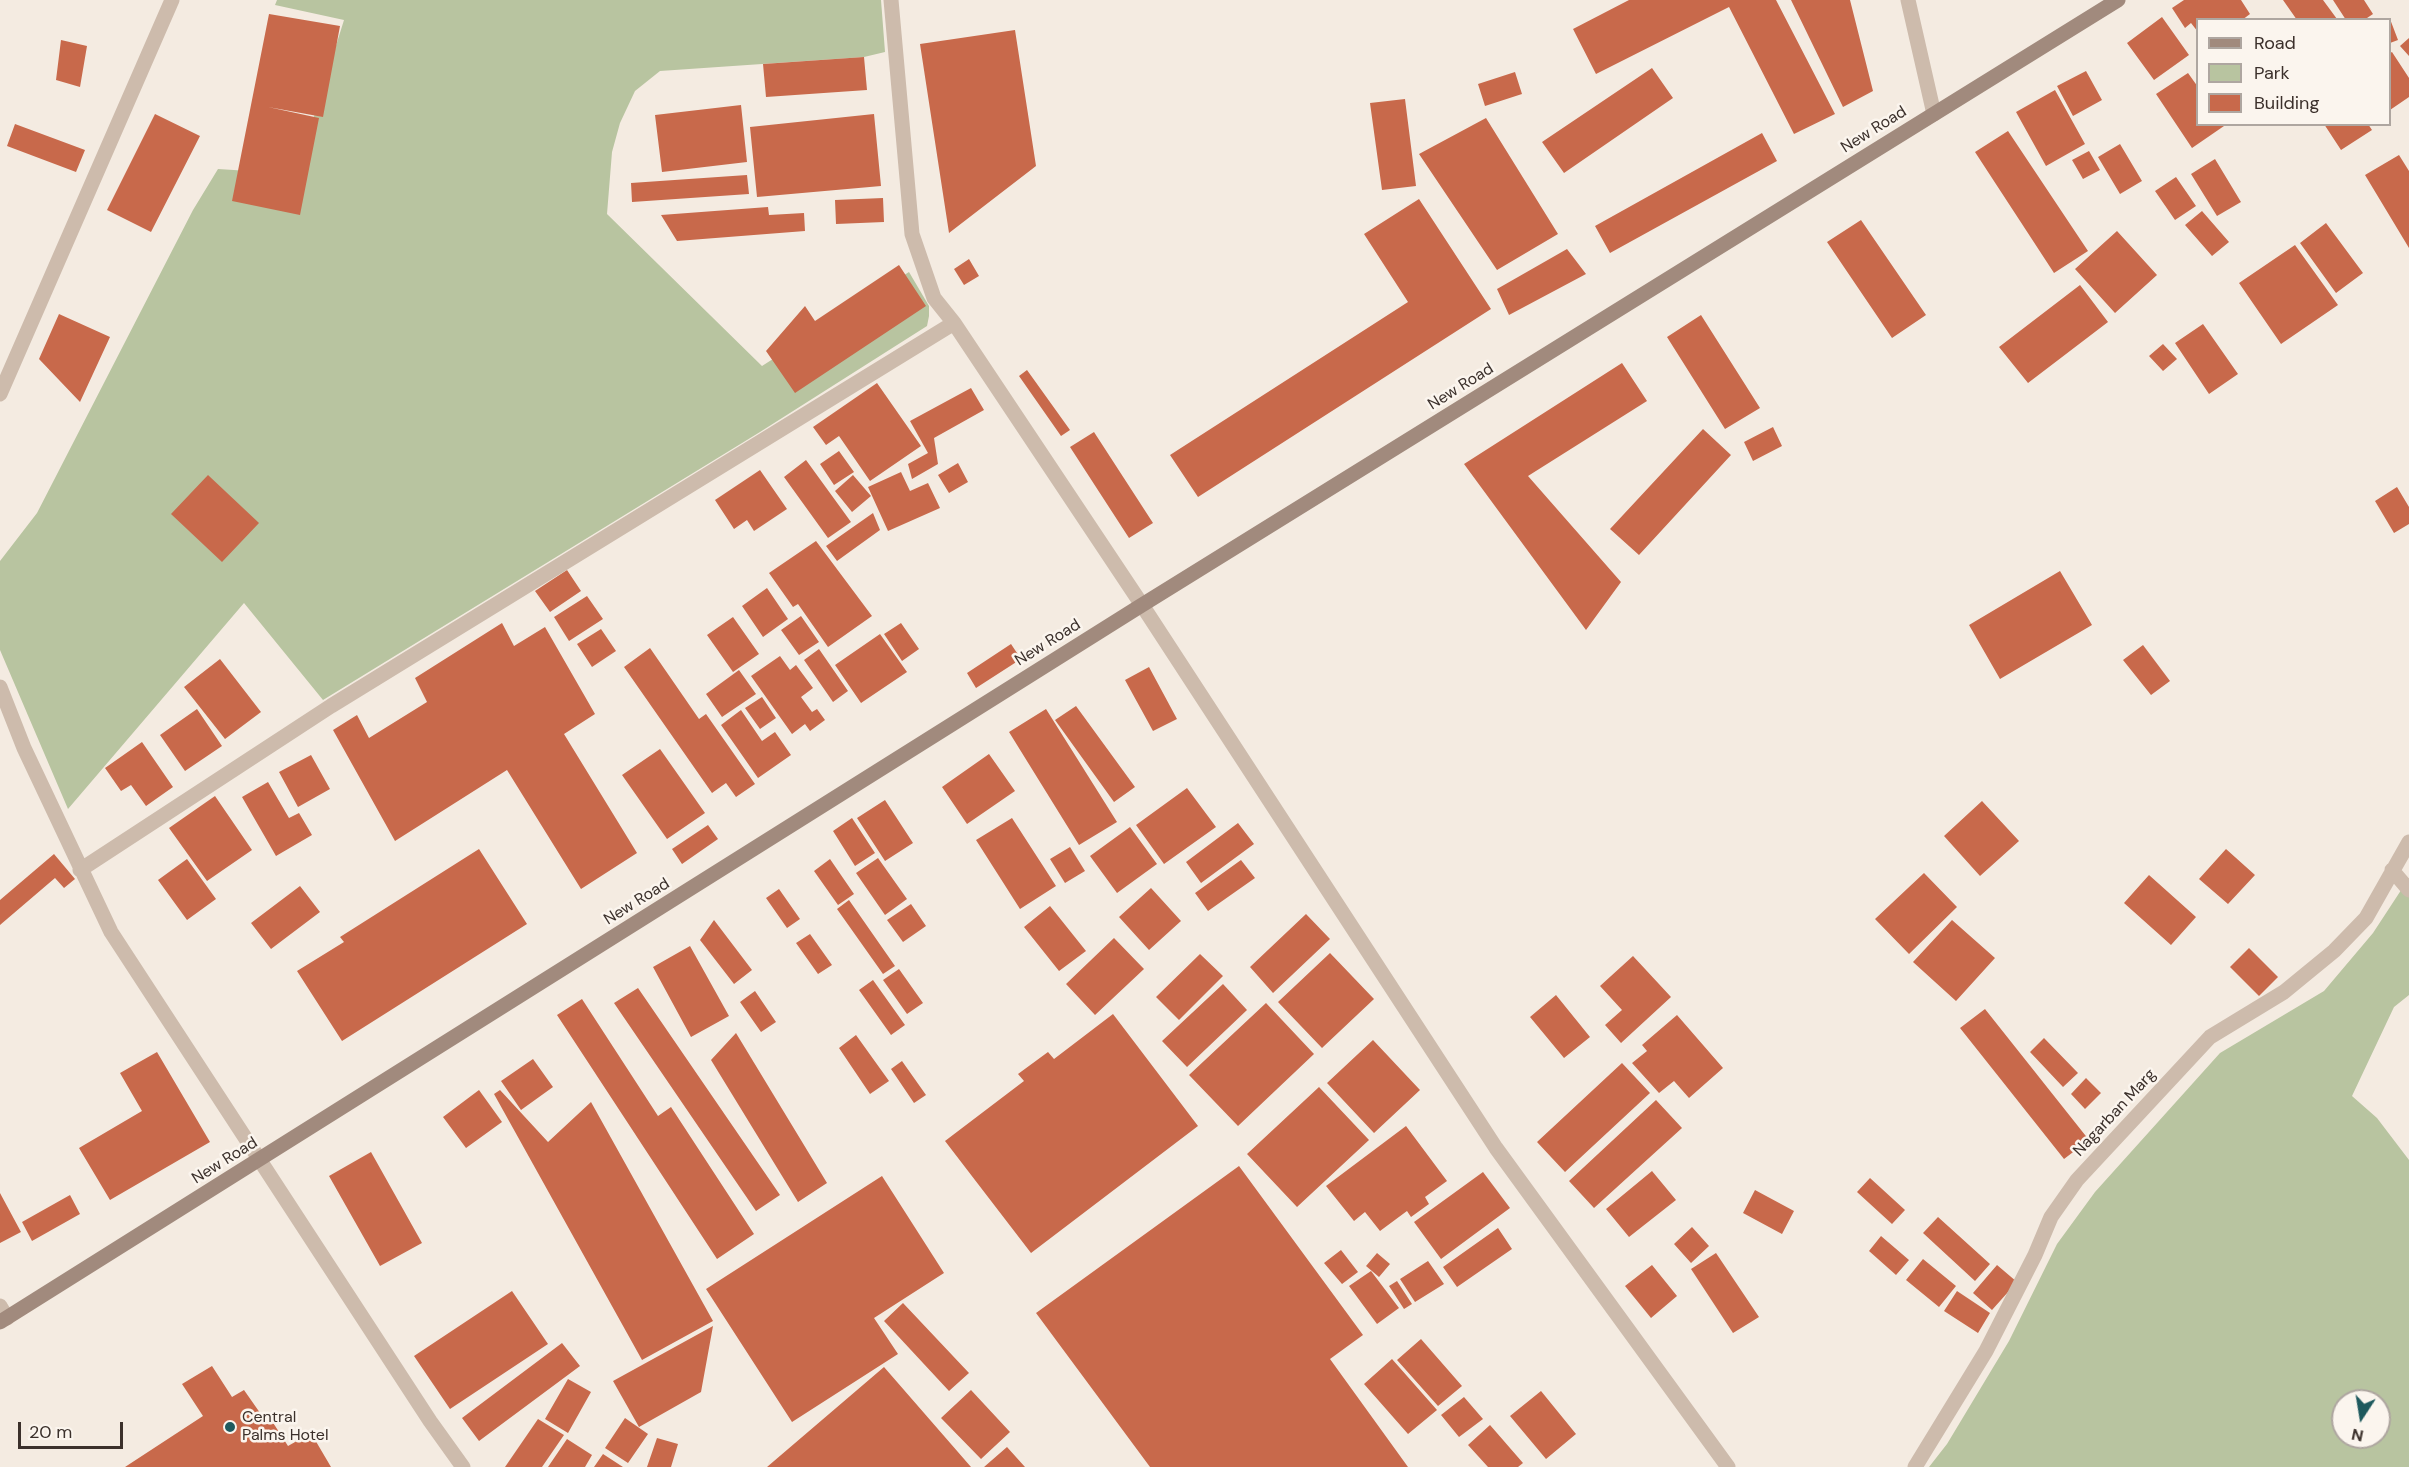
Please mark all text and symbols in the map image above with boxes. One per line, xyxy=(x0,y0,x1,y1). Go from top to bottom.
legend xyxy=(2196,18,2391,126)
text: Road xyxy=(2254,31,2296,55)
text: Park xyxy=(2254,61,2290,85)
text: Building xyxy=(2254,91,2319,115)
street label: New Road xyxy=(1838,102,1910,158)
street label: New Road xyxy=(1425,359,1497,415)
street label: New Road xyxy=(1012,615,1084,671)
street label: New Road xyxy=(601,874,673,930)
street label: Nagarban Marg xyxy=(2070,1065,2160,1161)
street label: New Road xyxy=(189,1133,261,1189)
north arrow xyxy=(2331,1389,2391,1449)
place label: Central Palms Hotel xyxy=(242,1408,328,1446)
scale bar xyxy=(21,1410,126,1448)
text: 20 m xyxy=(29,1420,72,1444)
marker: Central Palms Hotel xyxy=(223,1420,237,1434)
text: N xyxy=(2350,1424,2365,1447)

